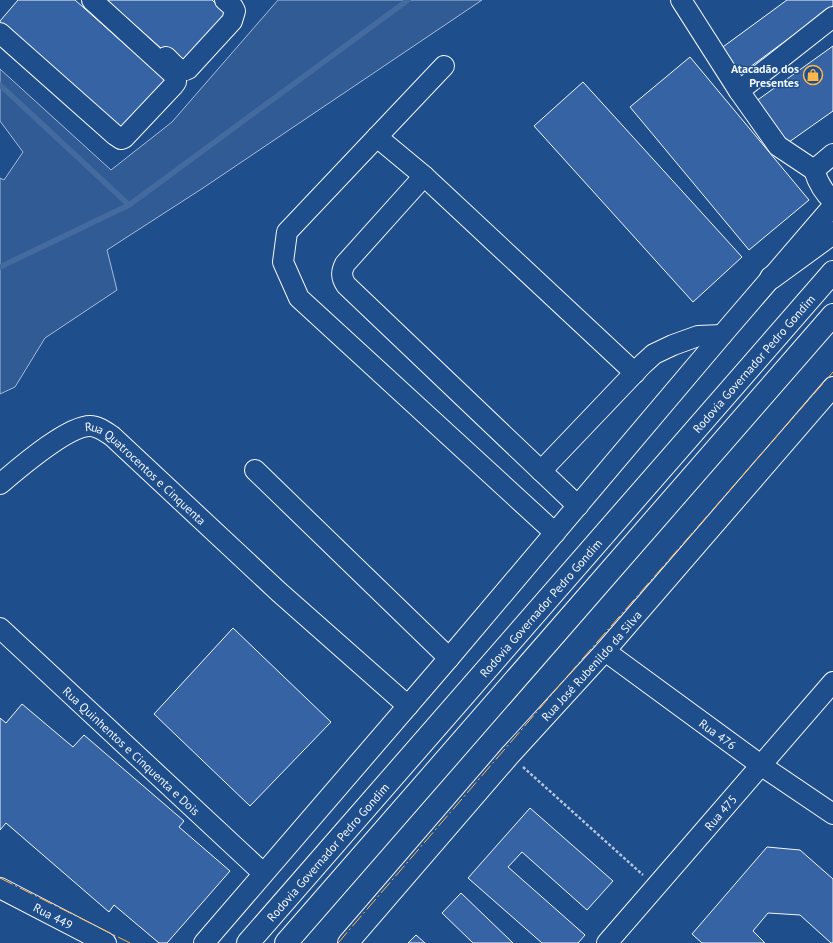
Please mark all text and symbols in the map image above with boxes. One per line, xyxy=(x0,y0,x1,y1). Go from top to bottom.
place label: Atacadão dos Presentes xyxy=(731,61,799,90)
shop icon: Atacadão dos Presentes xyxy=(802,64,824,86)
street label: Rodovia Governador Pedro Gondim xyxy=(689,291,818,436)
street label: Rua Quatrocentos e Cinquenta xyxy=(84,418,209,528)
street label: Rodovia Governador Pedro Gondim xyxy=(476,535,605,680)
street label: Rua José Rubenildo da Silva xyxy=(538,607,644,724)
street label: Rua Quinhentos e Cinquenta e Dois xyxy=(60,683,203,818)
street label: Rua 476 xyxy=(696,715,739,752)
street label: Rodovia Governador Pedro Gondim xyxy=(263,780,392,924)
street label: Rua 475 xyxy=(701,791,740,833)
street label: Rua 449 xyxy=(31,899,75,932)

